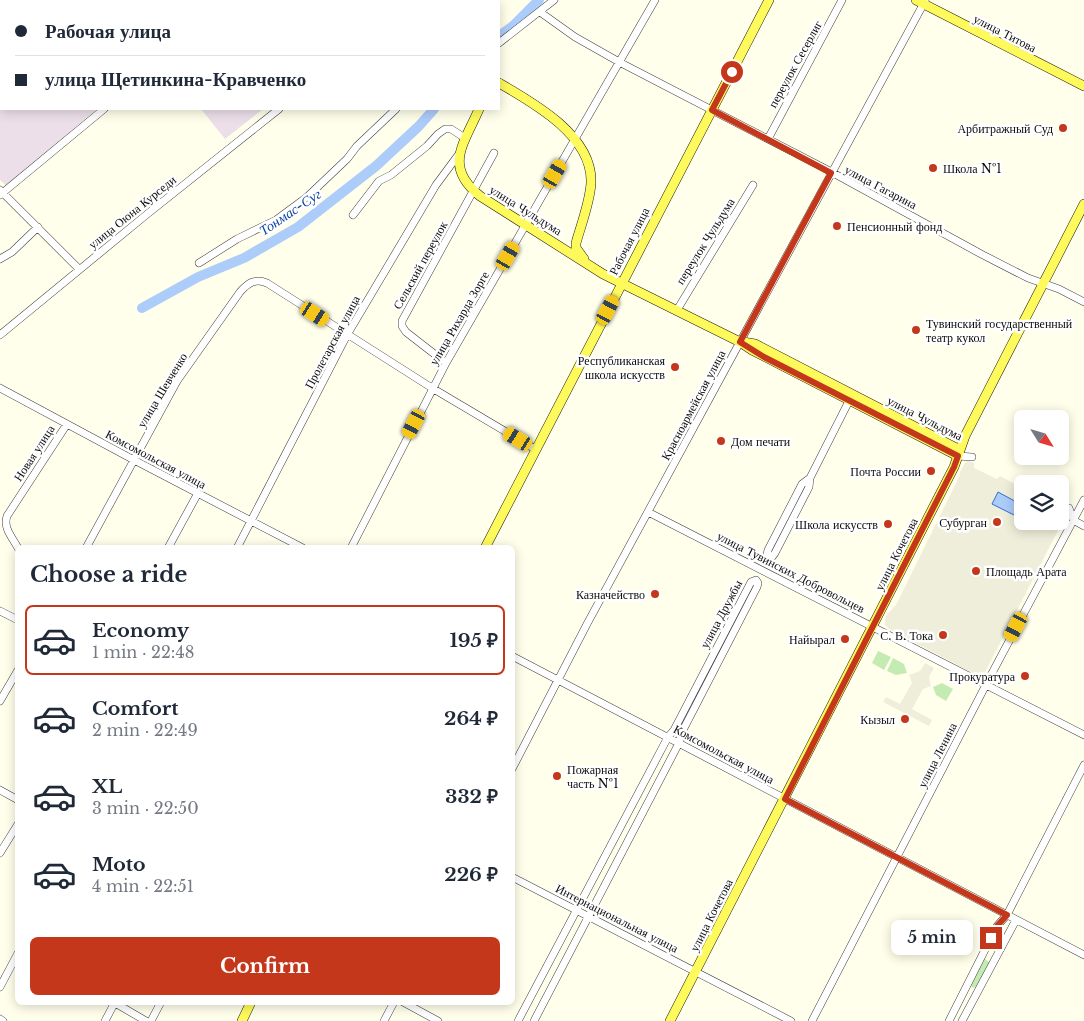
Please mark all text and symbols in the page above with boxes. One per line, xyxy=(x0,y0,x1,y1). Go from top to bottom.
street label: улица Титова xyxy=(971,11,1039,56)
street label: переулок Сесерлиг xyxy=(765,18,825,110)
text: Рабочая улица xyxy=(45,20,171,43)
route start xyxy=(721,61,743,83)
text: улица Щетинкина-Кравченко xyxy=(45,68,306,91)
place label: Арбитражный Суд xyxy=(957,121,1053,136)
marker: Арбитражный Суд xyxy=(1057,122,1069,134)
car xyxy=(541,157,568,191)
place label: Школа №1 xyxy=(943,161,1002,176)
street label: улица Гагарина xyxy=(842,162,920,213)
marker: Школа №1 xyxy=(927,162,939,174)
street label: улица Оюна Курседи xyxy=(85,172,179,252)
street label: улица Чульдума xyxy=(487,182,566,239)
water label: Тонмас-Суг xyxy=(256,184,325,239)
street label: переулок Чульдума xyxy=(672,194,738,287)
street label: Рабочая улица xyxy=(606,204,653,277)
street label: Сельский переулок xyxy=(390,218,451,312)
place label: Пенсионный фонд xyxy=(847,219,942,234)
marker: Пенсионный фонд xyxy=(831,220,843,232)
car xyxy=(494,239,521,273)
street label: улица Рихарда Зорге xyxy=(426,268,492,368)
street label: Пролетарская улица xyxy=(301,292,363,391)
car xyxy=(594,293,621,327)
car xyxy=(298,300,331,328)
place label: Тувинский государственный театр кукол xyxy=(926,316,1073,345)
marker: Тувинский государственный театр кукол xyxy=(910,324,922,336)
street label: Красноармейская улица xyxy=(658,347,729,463)
street label: улица Шевченко xyxy=(134,350,190,430)
place label: Республиканская школа искусств xyxy=(578,353,665,382)
marker: Республиканская школа искусств xyxy=(669,361,681,373)
street label: улица Чульдума xyxy=(885,393,966,444)
car xyxy=(400,407,427,441)
north arrow xyxy=(1014,410,1069,465)
map controls xyxy=(1014,410,1069,530)
street label: Новая улица xyxy=(10,421,58,484)
car xyxy=(501,425,534,453)
street label: Комсомольская улица xyxy=(103,426,209,492)
place label: Дом печати xyxy=(731,434,791,449)
marker: Дом печати xyxy=(715,435,727,447)
place label: Почта России xyxy=(850,464,922,479)
marker: Почта России xyxy=(925,465,937,477)
button: layers xyxy=(1014,475,1069,530)
street label: улица Кочетова xyxy=(871,515,921,593)
place label: Субурган xyxy=(939,515,988,530)
marker: Субурган xyxy=(991,516,1003,528)
place label: Школа искусств xyxy=(795,517,878,532)
marker: Школа искусств xyxy=(882,518,894,530)
street label: улица Тувинских Добровольцев xyxy=(715,528,868,616)
text: Choose a ride xyxy=(30,561,187,588)
place label: Площадь Арата xyxy=(986,564,1067,579)
marker: Площадь Арата xyxy=(970,565,982,577)
street label: улица Дружбы xyxy=(697,577,745,651)
place label: Казначейство xyxy=(576,587,645,602)
marker: Казначейство xyxy=(649,588,661,600)
car xyxy=(1002,610,1029,644)
icon: car xyxy=(32,618,77,663)
text: Economy xyxy=(92,619,189,642)
place label: С. В. Тока xyxy=(880,628,934,643)
text: 195 ₽ xyxy=(449,629,498,652)
marker: С. В. Тока xyxy=(937,629,949,641)
place label: Найырал xyxy=(789,632,835,647)
marker: Найырал xyxy=(839,633,851,645)
text: 1 min · 22:48 xyxy=(92,642,194,662)
place label: Прокуратура xyxy=(949,669,1016,684)
marker: Прокуратура xyxy=(1019,670,1031,682)
icon: car xyxy=(32,696,77,741)
text: Comfort xyxy=(92,697,179,720)
text: 264 ₽ xyxy=(444,707,498,730)
place label: Кызыл xyxy=(860,712,895,727)
marker: Кызыл xyxy=(899,713,911,725)
street label: улица Ленина xyxy=(914,719,960,790)
text: 2 min · 22:49 xyxy=(92,720,198,740)
street label: Комсомольская улица xyxy=(671,721,777,787)
place label: Пожарная часть №1 xyxy=(567,762,619,791)
marker: Пожарная часть №1 xyxy=(551,770,563,782)
icon: car xyxy=(32,774,77,819)
text: XL xyxy=(92,775,122,798)
text: 332 ₽ xyxy=(445,785,498,808)
text: 3 min · 22:50 xyxy=(92,798,199,818)
icon: car xyxy=(32,852,77,897)
text: Moto xyxy=(92,853,146,876)
text: 226 ₽ xyxy=(444,863,498,886)
text: 4 min · 22:51 xyxy=(92,876,194,896)
street label: улица Кочетова xyxy=(686,876,736,954)
street label: Интернациональная улица xyxy=(553,880,682,956)
callout: 5 min xyxy=(891,920,974,956)
text: 5 min xyxy=(908,927,956,947)
route end xyxy=(980,927,1002,949)
button: Confirm xyxy=(30,937,500,995)

